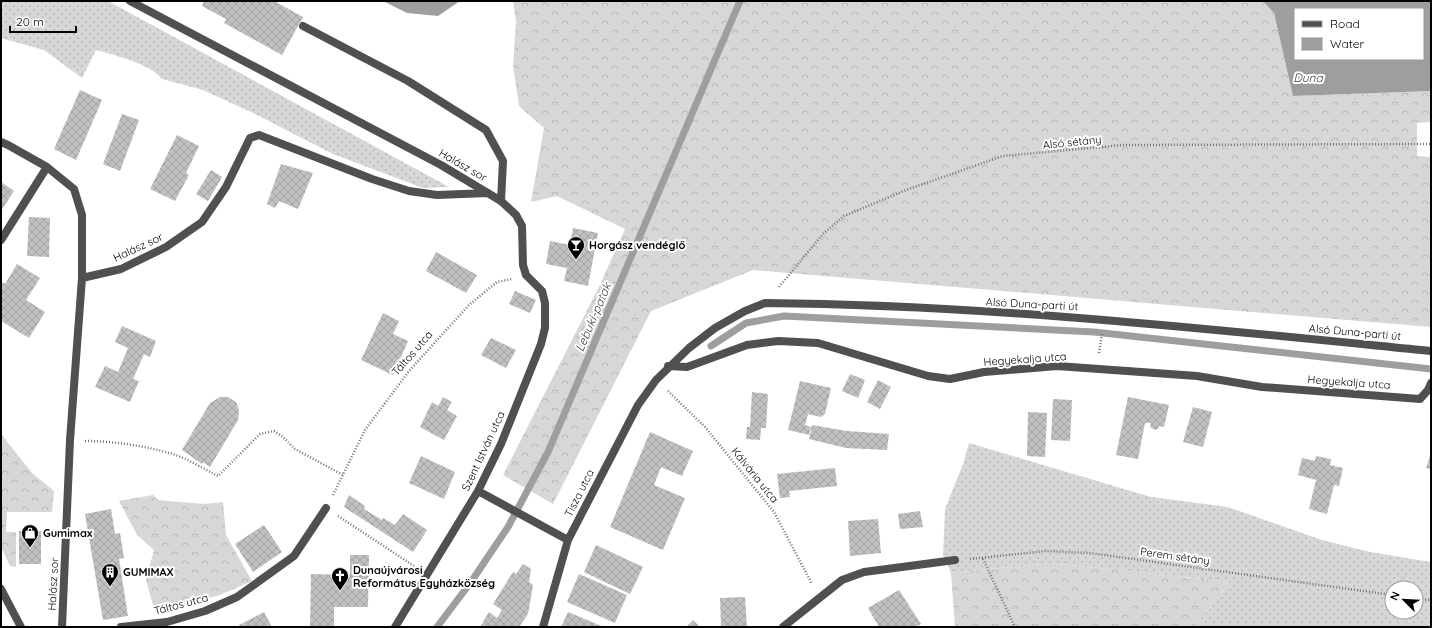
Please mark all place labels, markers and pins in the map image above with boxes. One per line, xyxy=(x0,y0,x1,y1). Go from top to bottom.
bar icon: Horgász vendéglő xyxy=(566,235,586,260)
place label: Horgász vendéglő xyxy=(589,238,685,252)
shop icon: Gumimax xyxy=(20,523,40,548)
place label: Gumimax xyxy=(43,526,93,540)
building icon: GUMIMAX xyxy=(100,562,120,587)
place label: Dunaújvárosi Református Egyházközség xyxy=(353,563,495,590)
place label: GUMIMAX xyxy=(123,565,174,579)
church icon: Dunaújvárosi Református Egyházközség xyxy=(330,566,350,591)

